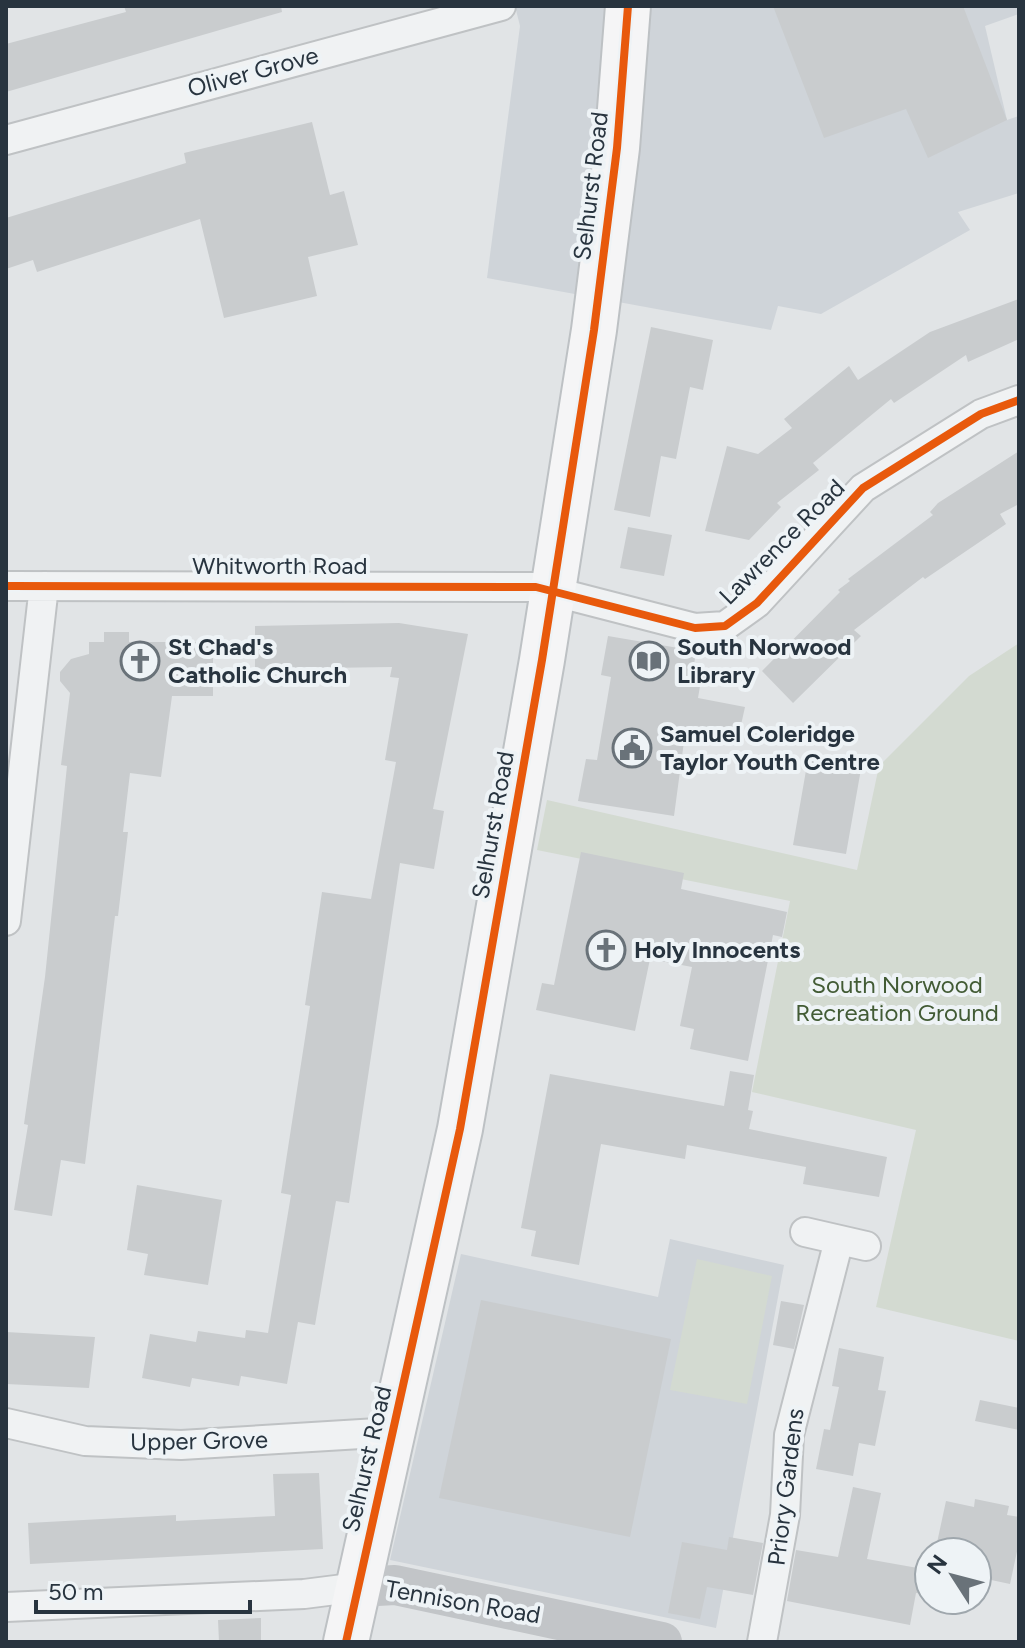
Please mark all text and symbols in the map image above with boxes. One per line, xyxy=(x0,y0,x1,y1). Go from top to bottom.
street label: Oliver Grove xyxy=(184,40,321,103)
street label: Selhurst Road xyxy=(567,110,614,262)
street label: Lawrence Road xyxy=(713,473,850,610)
street label: Whitworth Road xyxy=(192,551,368,580)
place label: St Chad's Catholic Church xyxy=(168,632,347,689)
place label: South Norwood Library xyxy=(677,632,852,689)
church icon: St Chad's Catholic Church xyxy=(119,640,161,682)
library icon: South Norwood Library xyxy=(628,640,670,682)
place label: Samuel Coleridge Taylor Youth Centre xyxy=(660,719,880,776)
public building icon: Samuel Coleridge Taylor Youth Centre xyxy=(611,727,653,769)
street label: Selhurst Road xyxy=(465,749,520,901)
church icon: Holy Innocents xyxy=(585,929,627,971)
place label: Holy Innocents xyxy=(634,935,800,964)
park label: South Norwood Recreation Ground xyxy=(795,970,999,1027)
street label: Selhurst Road xyxy=(336,1383,397,1535)
street label: Priory Gardens xyxy=(761,1407,810,1567)
street label: Upper Grove xyxy=(130,1425,268,1456)
north arrow xyxy=(913,1536,993,1616)
text: N xyxy=(921,1550,953,1579)
scale bar xyxy=(36,1564,250,1614)
street label: Tennison Road xyxy=(383,1574,543,1629)
text: 50 m xyxy=(48,1577,104,1606)

